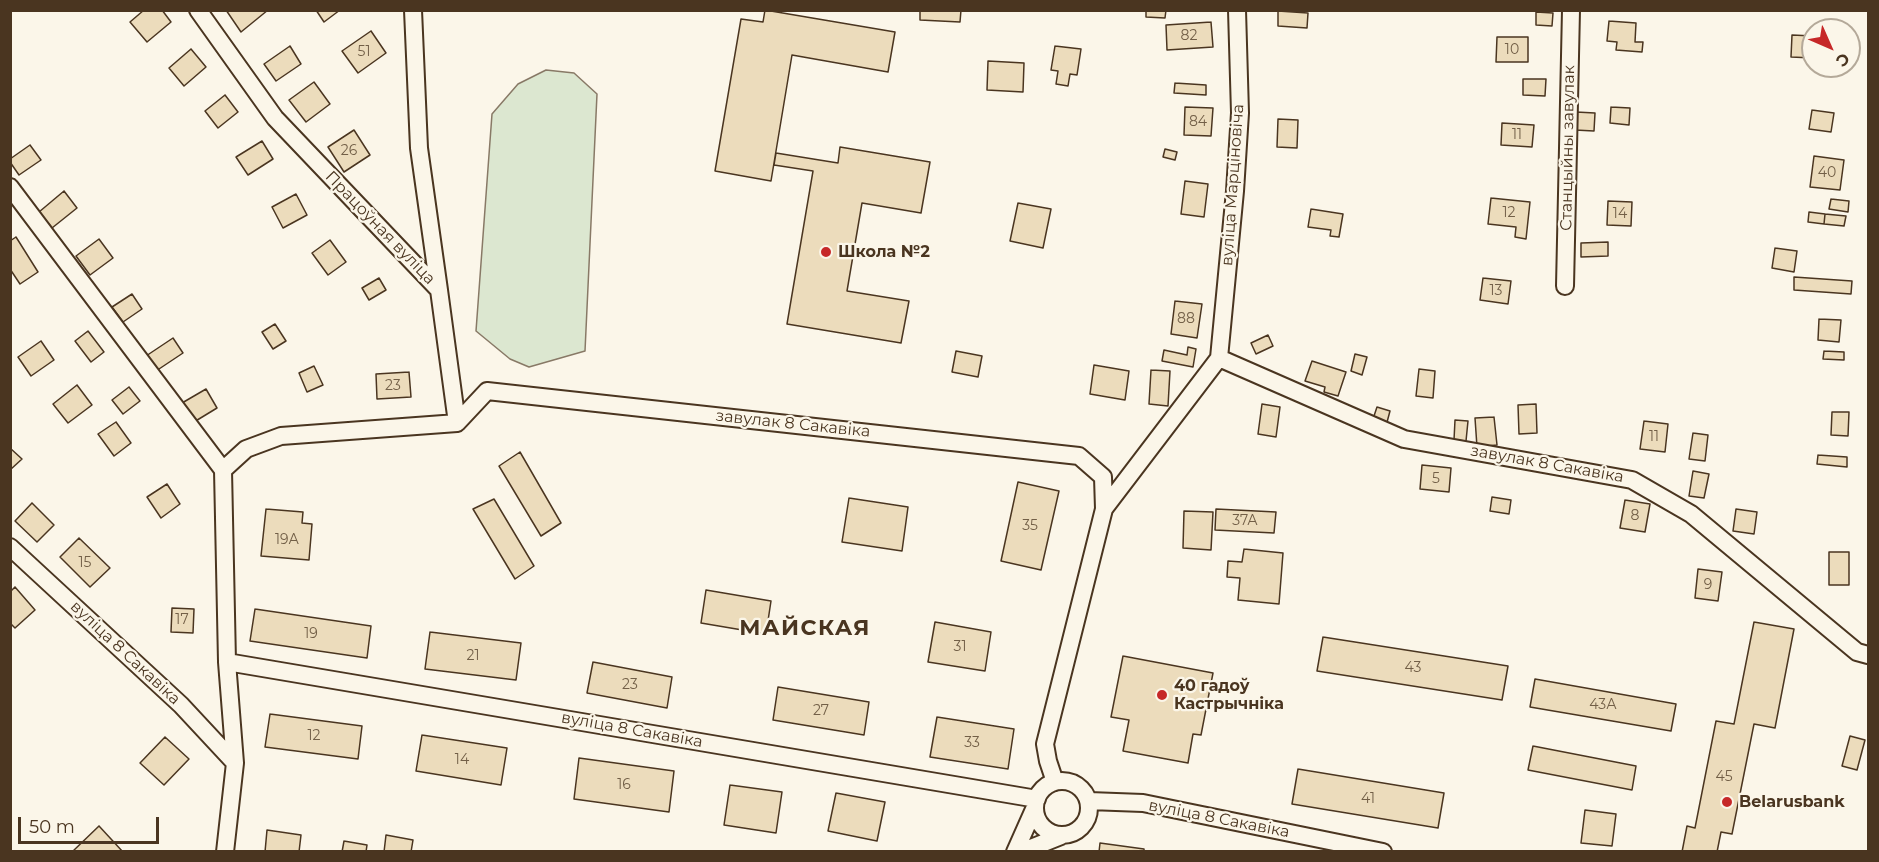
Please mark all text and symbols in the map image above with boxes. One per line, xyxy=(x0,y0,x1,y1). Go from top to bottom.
north arrow xyxy=(1801,18,1861,78)
house number: 82 xyxy=(1181,28,1197,44)
house number: 10 xyxy=(1505,42,1519,58)
house number: 51 xyxy=(358,44,370,60)
text: С xyxy=(1832,49,1853,70)
street label: Станцыйны завулак xyxy=(1557,65,1579,231)
street label: вуліца Марціновіча xyxy=(1218,103,1248,267)
house number: 84 xyxy=(1189,114,1207,130)
house number: 11 xyxy=(1512,127,1522,143)
house number: 26 xyxy=(341,143,357,159)
house number: 40 xyxy=(1818,165,1836,181)
street label: Працоўная вуліца xyxy=(321,167,439,289)
house number: 12 xyxy=(1502,205,1516,221)
house number: 14 xyxy=(1613,206,1627,222)
place label: Школа №2 xyxy=(838,242,930,262)
marker: Школа №2 xyxy=(819,245,833,259)
house number: 13 xyxy=(1490,283,1502,299)
house number: 88 xyxy=(1177,311,1195,327)
house number: 23 xyxy=(385,378,401,394)
street label: завулак 8 Сакавіка xyxy=(715,406,871,442)
house number: 11 xyxy=(1649,429,1659,445)
street label: завулак 8 Сакавіка xyxy=(1469,441,1625,487)
house number: 5 xyxy=(1432,471,1440,487)
house number: 8 xyxy=(1631,508,1639,524)
house number: 37А xyxy=(1232,513,1258,529)
house number: 35 xyxy=(1022,518,1038,534)
house number: 19А xyxy=(275,532,299,548)
house number: 15 xyxy=(79,555,91,571)
house number: 9 xyxy=(1704,577,1712,593)
street label: вуліца 8 Сакавіка xyxy=(66,597,184,709)
house number: 17 xyxy=(175,612,189,628)
district label: МАЙСКАЯ xyxy=(739,616,871,642)
house number: 19 xyxy=(304,626,318,642)
house number: 31 xyxy=(954,639,966,655)
house number: 21 xyxy=(466,648,480,664)
house number: 43 xyxy=(1405,660,1421,676)
place label: 40 гадоў Кастрычніка xyxy=(1174,676,1284,714)
house number: 23 xyxy=(622,677,638,693)
marker: 40 гадоў Кастрычніка xyxy=(1155,688,1169,702)
house number: 43А xyxy=(1589,697,1617,713)
house number: 27 xyxy=(813,703,829,719)
street label: вуліца 8 Сакавіка xyxy=(560,708,704,752)
house number: 12 xyxy=(307,728,321,744)
house number: 33 xyxy=(964,735,980,751)
house number: 14 xyxy=(455,752,469,768)
house number: 45 xyxy=(1715,769,1733,785)
house number: 16 xyxy=(617,777,631,793)
house number: 41 xyxy=(1361,791,1375,807)
place label: Belarusbank xyxy=(1739,792,1845,812)
marker: Belarusbank xyxy=(1720,795,1734,809)
street label: вуліца 8 Сакавіка xyxy=(1147,796,1291,842)
scale bar xyxy=(21,805,162,843)
text: 50 m xyxy=(29,816,75,838)

